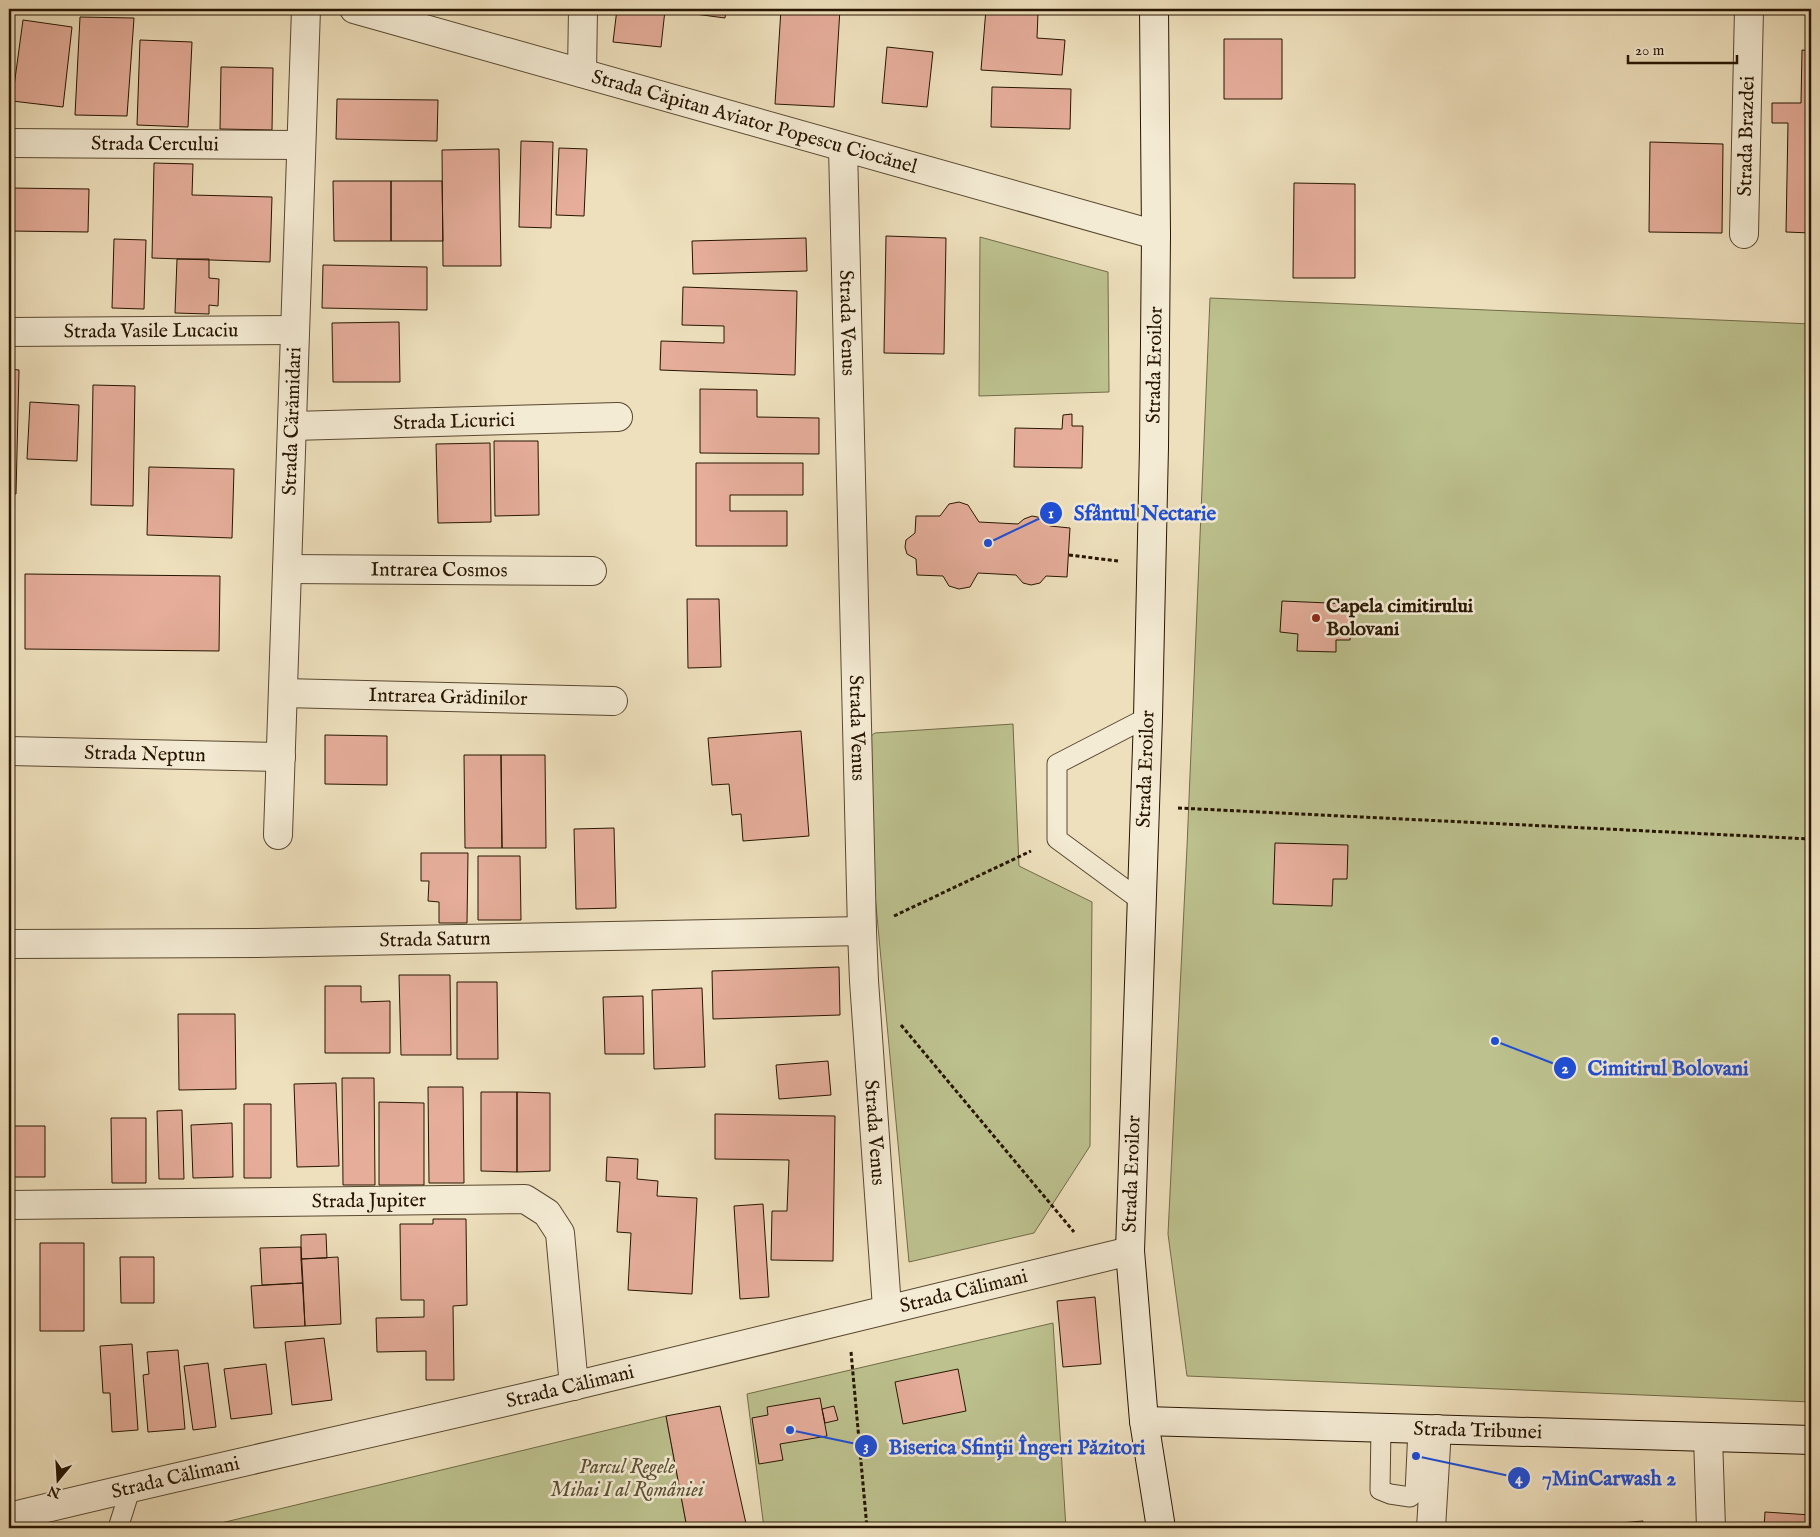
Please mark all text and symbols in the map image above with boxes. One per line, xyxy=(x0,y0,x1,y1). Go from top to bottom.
scale bar xyxy=(1628,32,1736,64)
text: 20 m xyxy=(1635,41,1665,60)
street label: Strada Căpitan Aviator Popescu Ciocănel xyxy=(589,64,920,180)
street label: Strada Brazdei xyxy=(1732,75,1760,197)
street label: Strada Cercului xyxy=(91,131,219,157)
street label: Strada Venus xyxy=(833,270,861,376)
street label: Strada Eroilor xyxy=(1141,305,1169,424)
street label: Strada Vasile Lucaciu xyxy=(64,318,238,344)
street label: Strada Cărămidari xyxy=(277,347,307,496)
street label: Strada Licurici xyxy=(393,407,515,436)
callout: Sfântul Nectarie xyxy=(1038,495,1226,531)
text: Sfântul Nectarie xyxy=(1074,501,1217,528)
text: 1 xyxy=(1048,504,1054,523)
street label: Intrarea Cosmos xyxy=(370,557,508,583)
place label: Capela cimitirului Bolovani xyxy=(1326,594,1474,642)
marker: Capela cimitirului Bolovani xyxy=(1310,612,1322,624)
street label: Strada Venus xyxy=(843,675,871,781)
street label: Intrarea Grădinilor xyxy=(368,683,528,711)
street label: Strada Eroilor xyxy=(1131,709,1161,828)
street label: Strada Neptun xyxy=(84,740,206,768)
street label: Strada Saturn xyxy=(379,926,491,953)
callout: Cimitirul Bolovani xyxy=(1553,1050,1759,1086)
text: Cimitirul Bolovani xyxy=(1587,1056,1749,1083)
text: 2 xyxy=(1561,1059,1569,1078)
street label: Strada Venus xyxy=(858,1079,891,1186)
street label: Strada Eroilor xyxy=(1117,1114,1147,1233)
street label: Strada Jupiter xyxy=(312,1188,427,1214)
street label: Strada Călimani xyxy=(897,1263,1030,1319)
street label: Strada Călimani xyxy=(504,1359,637,1414)
street label: Strada Tribunei xyxy=(1413,1416,1543,1445)
callout: Biserica Sfinții Îngeri Păzitori xyxy=(853,1428,1155,1464)
text: Biserica Sfinții Îngeri Păzitori xyxy=(889,1434,1146,1462)
text: 3 xyxy=(863,1437,869,1456)
street label: Strada Călimani xyxy=(109,1451,242,1504)
north arrow xyxy=(32,1454,82,1504)
park label: Parcul Regele Mihai I al României xyxy=(550,1455,705,1503)
callout: 7MinCarwash 2 xyxy=(1507,1460,1686,1496)
text: 7MinCarwash 2 xyxy=(1542,1466,1676,1493)
text: 4 xyxy=(1515,1469,1523,1488)
text: N xyxy=(46,1481,64,1502)

